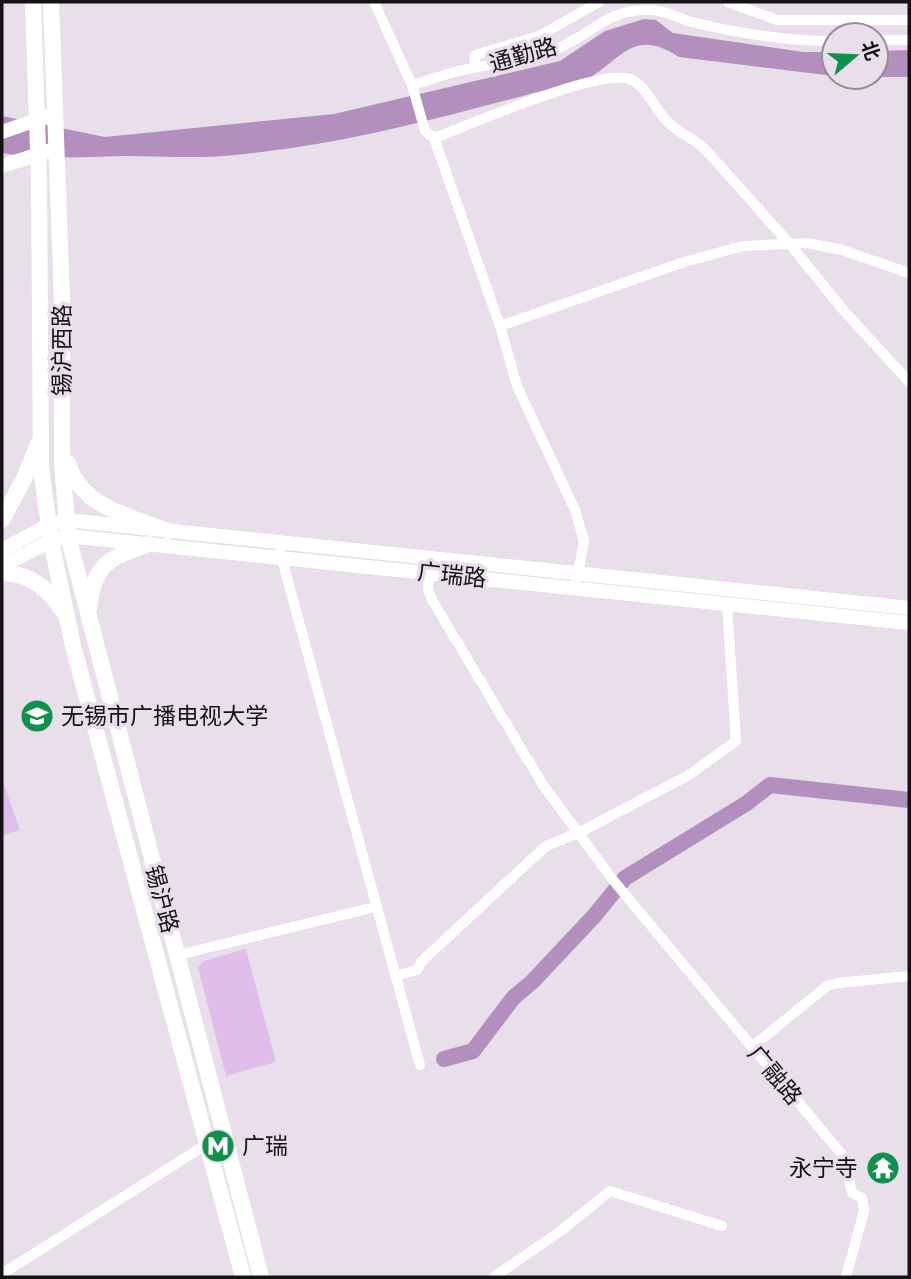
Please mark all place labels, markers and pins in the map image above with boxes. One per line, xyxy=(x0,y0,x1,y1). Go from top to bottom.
school or university icon: 无锡市广播电视大学 xyxy=(18,697,56,735)
place label: 无锡市广播电视大学 xyxy=(61,703,268,730)
metro station icon: 广瑞 xyxy=(199,1127,237,1165)
place label: 广瑞 xyxy=(242,1133,288,1160)
temple icon: 永宁寺 xyxy=(864,1149,902,1187)
place label: 永宁寺 xyxy=(789,1155,858,1182)

